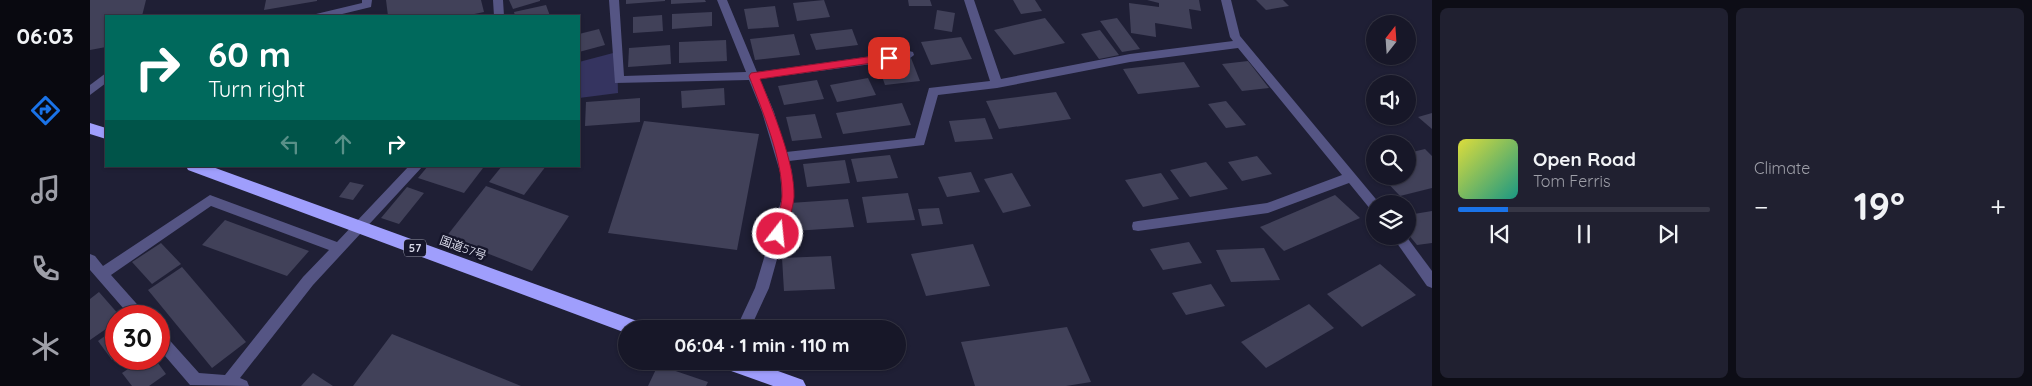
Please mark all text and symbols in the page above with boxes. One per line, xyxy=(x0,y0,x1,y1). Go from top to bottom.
north arrow xyxy=(1366,15,1416,65)
map controls xyxy=(1366,15,1416,245)
text: 06:03 xyxy=(16,22,74,50)
text: 60 m xyxy=(208,32,291,76)
icon: right xyxy=(125,35,190,100)
pin xyxy=(868,37,910,79)
icon: arrive xyxy=(875,44,903,72)
text: Turn right xyxy=(208,75,305,103)
button: sound xyxy=(1366,75,1416,125)
icon: directions xyxy=(28,93,63,128)
icon: left xyxy=(276,130,304,158)
icon: ahead xyxy=(329,130,357,158)
icon: right xyxy=(382,130,410,158)
button: search xyxy=(1366,135,1416,185)
text: Open Road xyxy=(1533,147,1636,171)
text: Climate xyxy=(1754,158,1810,178)
text: Tom Ferris xyxy=(1533,171,1610,191)
icon: music xyxy=(28,172,63,207)
text: 19° xyxy=(1854,182,1905,230)
text: − xyxy=(1754,189,1769,224)
text: + xyxy=(1990,189,2006,224)
button: layers xyxy=(1366,195,1416,245)
position arrow xyxy=(751,207,803,259)
icon: previous xyxy=(1486,220,1514,248)
icon: pause xyxy=(1570,220,1598,248)
icon: next xyxy=(1654,220,1682,248)
street label: 国道57号 xyxy=(438,232,489,263)
road number: 57 xyxy=(404,240,426,256)
icon: phone xyxy=(28,251,63,286)
speed limit sign: 30 xyxy=(105,305,170,370)
icon: climate xyxy=(28,329,63,364)
text: 06:04 · 1 min · 110 m xyxy=(674,333,850,357)

